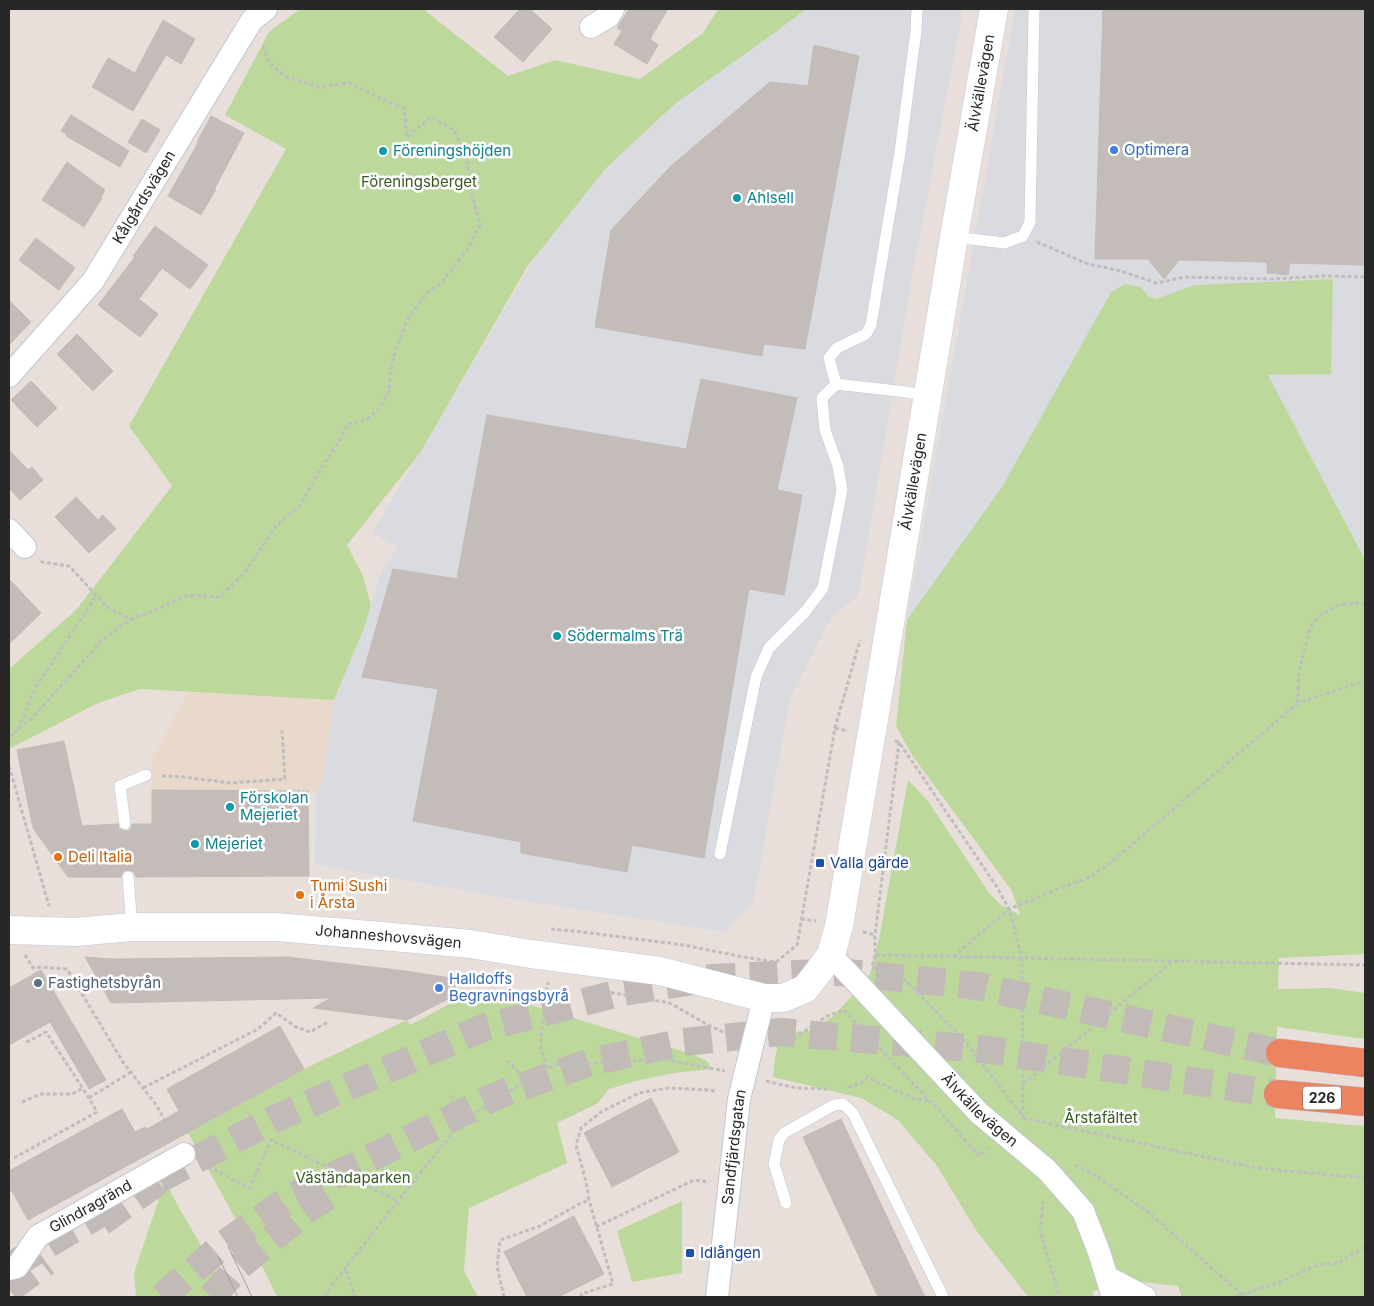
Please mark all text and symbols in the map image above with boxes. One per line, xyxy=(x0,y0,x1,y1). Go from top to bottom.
street label: Älvkällevägen xyxy=(963,33,998,133)
place label: Optimera xyxy=(1124,140,1189,159)
place label: Föreningshöjden xyxy=(393,141,511,160)
marker: Optimera xyxy=(1108,144,1120,156)
marker: Föreningshöjden xyxy=(377,145,389,157)
street label: Kålgårdsvägen xyxy=(108,147,179,247)
park label: Föreningsberget xyxy=(361,172,477,191)
place label: Ahlsell xyxy=(747,188,794,207)
marker: Ahlsell xyxy=(731,192,743,204)
street label: Älvkällevägen xyxy=(896,431,931,531)
place label: Södermalms Trä xyxy=(567,626,683,645)
marker: Södermalms Trä xyxy=(551,630,563,642)
place label: Förskolan Mejeriet xyxy=(240,788,309,824)
marker: Förskolan Mejeriet xyxy=(224,801,236,813)
place label: Mejeriet xyxy=(205,834,263,853)
marker: Mejeriet xyxy=(189,838,201,850)
place label: Deli Italia xyxy=(68,847,132,866)
marker: Deli Italia xyxy=(52,851,64,863)
place label: Valla gärde xyxy=(830,853,909,872)
marker: Valla gärde xyxy=(814,857,826,869)
place label: Tumi Sushi i Årsta xyxy=(310,876,387,912)
marker: Tumi Sushi i Årsta xyxy=(294,889,306,901)
street label: Johanneshovsvägen xyxy=(314,920,462,952)
place label: Halldoffs Begravningsbyrå xyxy=(449,969,569,1005)
place label: Fastighetsbyrån xyxy=(48,973,161,992)
marker: Fastighetsbyrån xyxy=(32,977,44,989)
marker: Halldoffs Begravningsbyrå xyxy=(433,982,445,994)
street label: Älvkällevägen xyxy=(938,1069,1022,1151)
road number: 226 xyxy=(1303,1086,1341,1110)
street label: Sandfjärdsgatan xyxy=(717,1087,750,1206)
park label: Årstafältet xyxy=(1064,1108,1138,1127)
park label: Väständaparken xyxy=(295,1168,411,1187)
street label: Glindragränd xyxy=(46,1175,135,1237)
place label: Idlången xyxy=(700,1243,761,1262)
marker: Idlången xyxy=(684,1247,696,1259)

